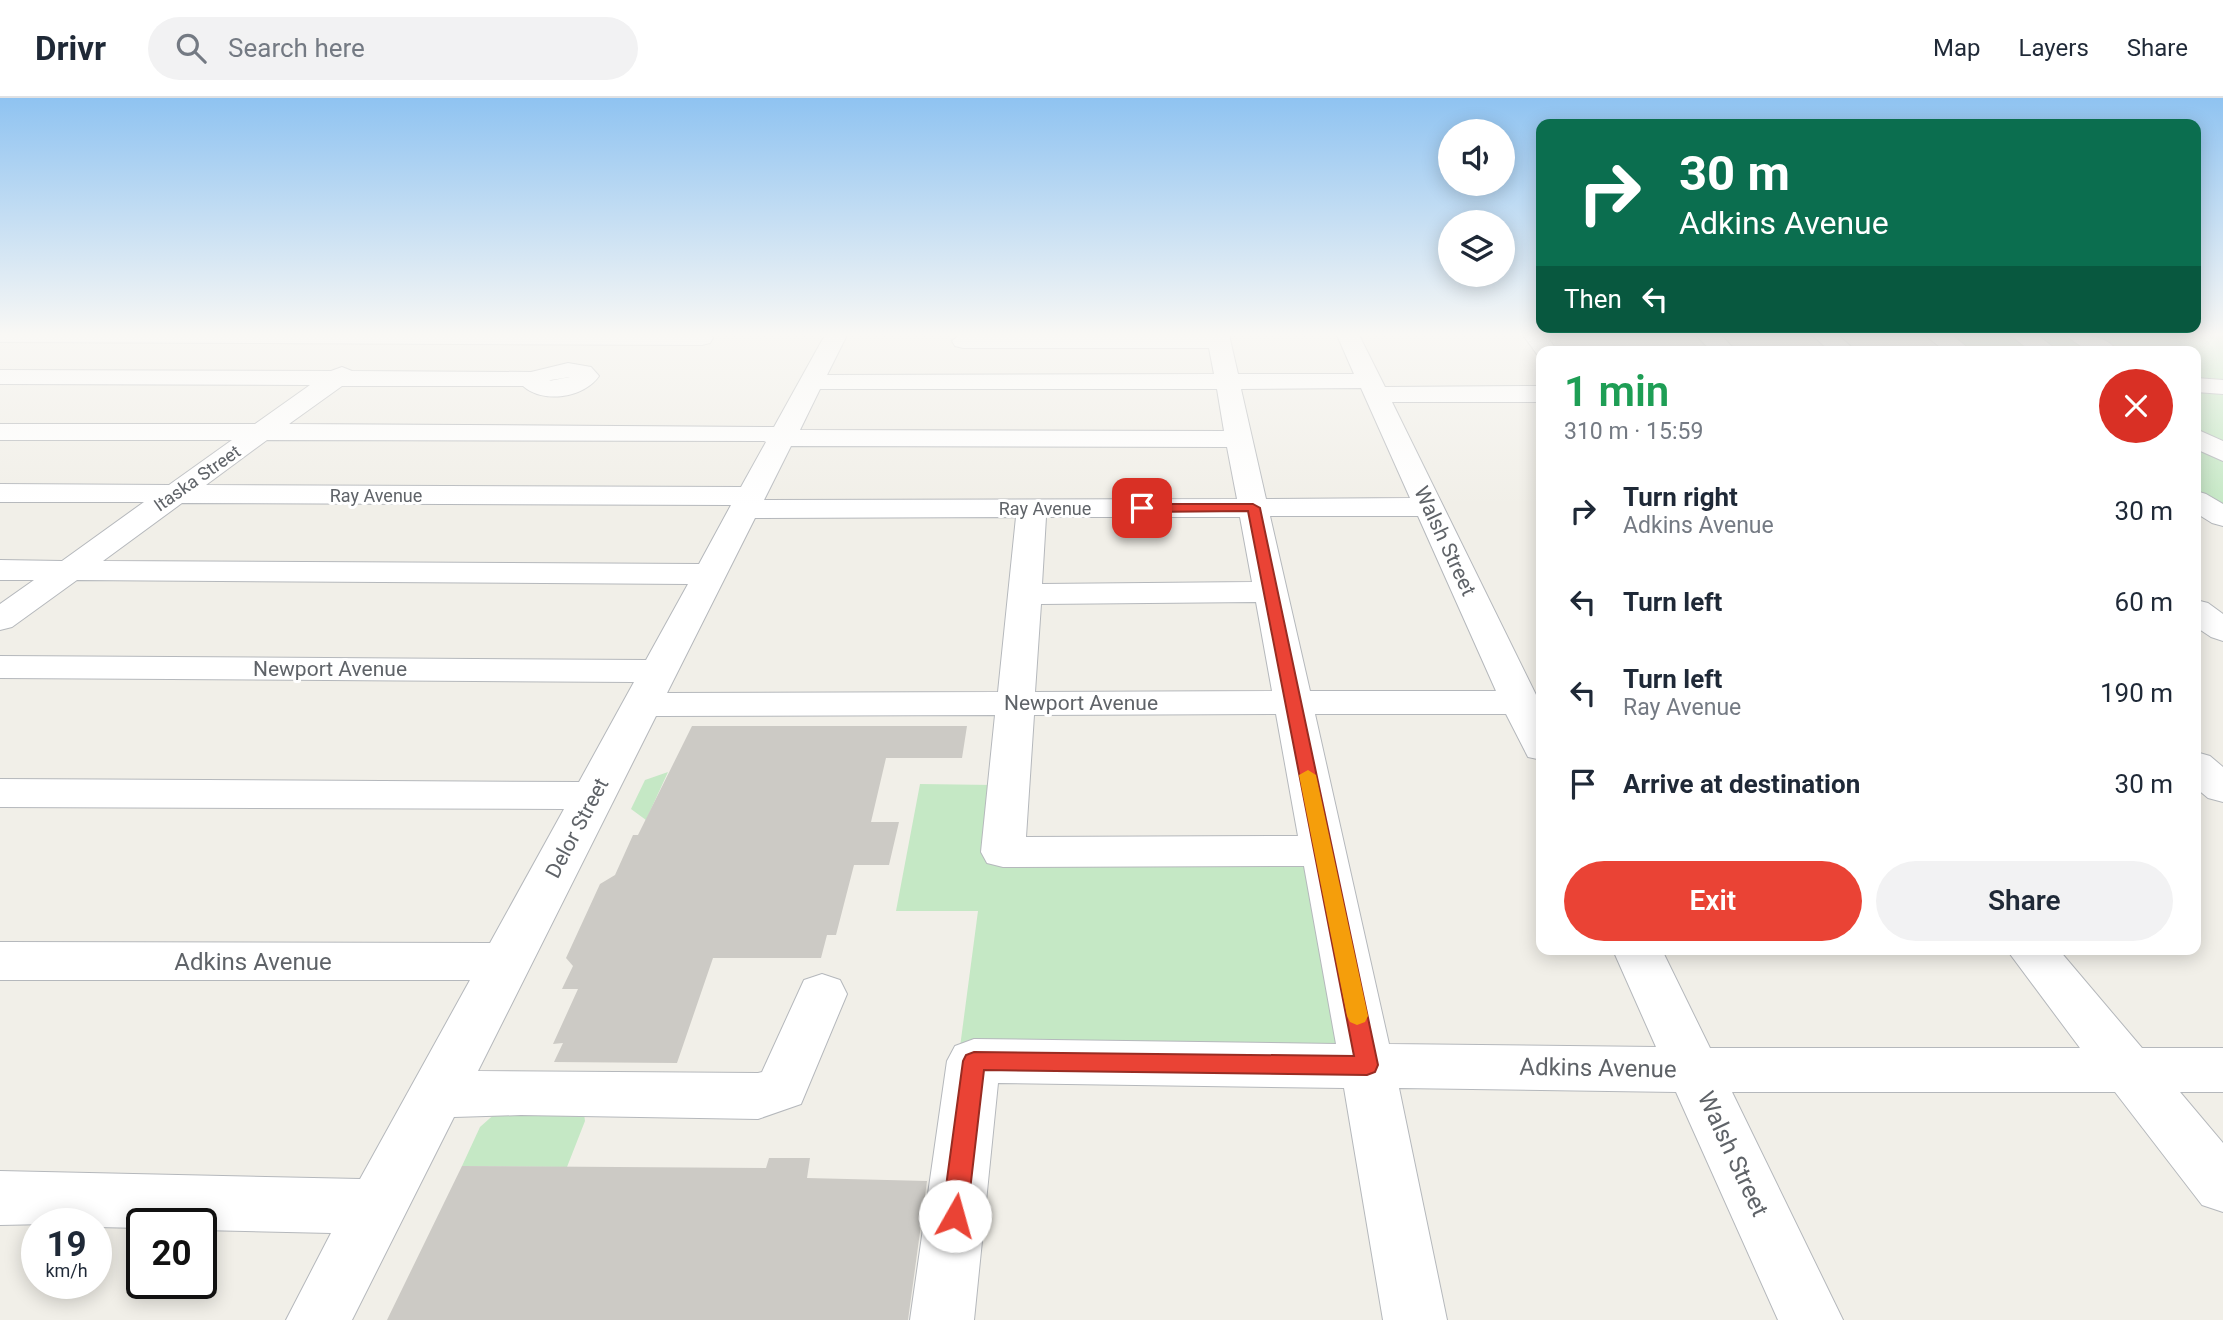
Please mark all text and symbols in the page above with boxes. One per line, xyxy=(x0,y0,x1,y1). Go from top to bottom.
search box xyxy=(148,17,638,80)
text: Drivr xyxy=(35,29,106,68)
icon: search xyxy=(172,29,210,67)
text: Search here xyxy=(228,33,365,63)
text: Map xyxy=(1933,34,1981,62)
text: Layers xyxy=(2019,34,2089,62)
text: Share xyxy=(2127,34,2188,62)
map controls xyxy=(1438,119,1515,287)
button: sound xyxy=(1438,119,1515,196)
text: 30 m xyxy=(1679,145,1790,202)
icon: right xyxy=(1564,147,1655,238)
text: Adkins Avenue xyxy=(1679,204,1889,242)
button: layers xyxy=(1438,210,1515,287)
icon: left xyxy=(1636,280,1674,318)
text: Then xyxy=(1564,284,1622,314)
text: 1 min xyxy=(1564,367,1669,416)
button: close xyxy=(2099,369,2173,443)
text: 310 m · 15:59 xyxy=(1564,418,1703,445)
street label: Itaska Street xyxy=(150,440,244,515)
pin xyxy=(1112,478,1172,538)
text: Turn right xyxy=(1623,482,1738,512)
street label: Walsh Street xyxy=(1409,483,1481,600)
street label: Ray Avenue xyxy=(330,485,422,506)
icon: arrive xyxy=(1123,489,1161,527)
icon: right xyxy=(1564,492,1602,530)
text: 30 m xyxy=(2115,496,2173,526)
street label: Ray Avenue xyxy=(999,498,1091,519)
text: Adkins Avenue xyxy=(1623,512,1774,539)
icon: left xyxy=(1564,583,1602,621)
text: Turn left xyxy=(1623,587,1722,617)
text: 60 m xyxy=(2115,587,2173,617)
street label: Newport Avenue xyxy=(253,657,407,681)
text: Turn left xyxy=(1623,664,1722,694)
icon: left xyxy=(1564,674,1602,712)
text: 190 m xyxy=(2100,678,2173,708)
street label: Newport Avenue xyxy=(1004,691,1158,715)
text: Ray Avenue xyxy=(1623,694,1741,721)
icon: arrive xyxy=(1564,765,1602,803)
text: Arrive at destination xyxy=(1623,769,1860,799)
text: 30 m xyxy=(2115,769,2173,799)
street label: Delor Street xyxy=(541,774,613,882)
button: Exit xyxy=(1564,861,1862,941)
button: Share xyxy=(1876,861,2173,941)
street label: Adkins Avenue xyxy=(174,948,332,976)
street label: Adkins Avenue xyxy=(1519,1053,1677,1083)
street label: Walsh Street xyxy=(1692,1087,1774,1221)
position arrow xyxy=(918,1179,992,1253)
speed limit sign: 20 xyxy=(126,1208,217,1299)
text: 19 xyxy=(46,1224,87,1265)
text: km/h xyxy=(45,1260,88,1281)

